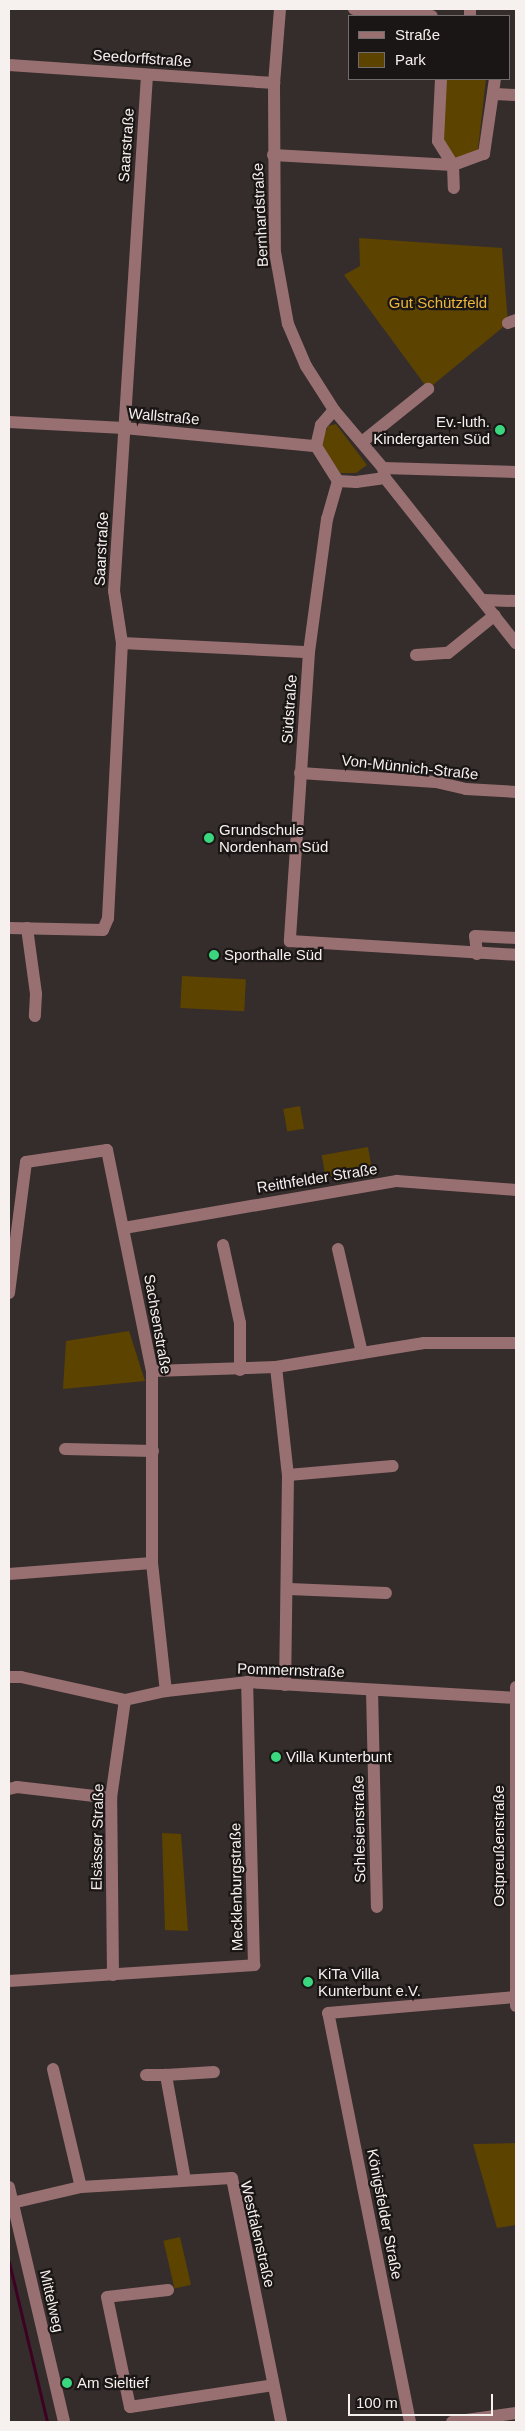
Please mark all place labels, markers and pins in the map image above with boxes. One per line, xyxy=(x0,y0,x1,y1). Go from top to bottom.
place label: Ev.-luth. Kindergarten Süd xyxy=(373,412,490,447)
marker: Ev.-luth. Kindergarten Süd xyxy=(494,424,506,436)
place label: Grundschule Nordenham Süd xyxy=(219,820,328,855)
marker: Grundschule Nordenham Süd xyxy=(203,832,215,844)
place label: Sporthalle Süd xyxy=(224,946,322,964)
marker: Sporthalle Süd xyxy=(208,949,220,961)
place label: Villa Kunterbunt xyxy=(286,1748,392,1766)
marker: Villa Kunterbunt xyxy=(270,1751,282,1763)
place label: KiTa Villa Kunterbunt e.V. xyxy=(318,1964,421,1999)
marker: KiTa Villa Kunterbunt e.V. xyxy=(302,1976,314,1988)
place label: Am Sieltief xyxy=(77,2374,149,2392)
marker: Am Sieltief xyxy=(61,2377,73,2389)

